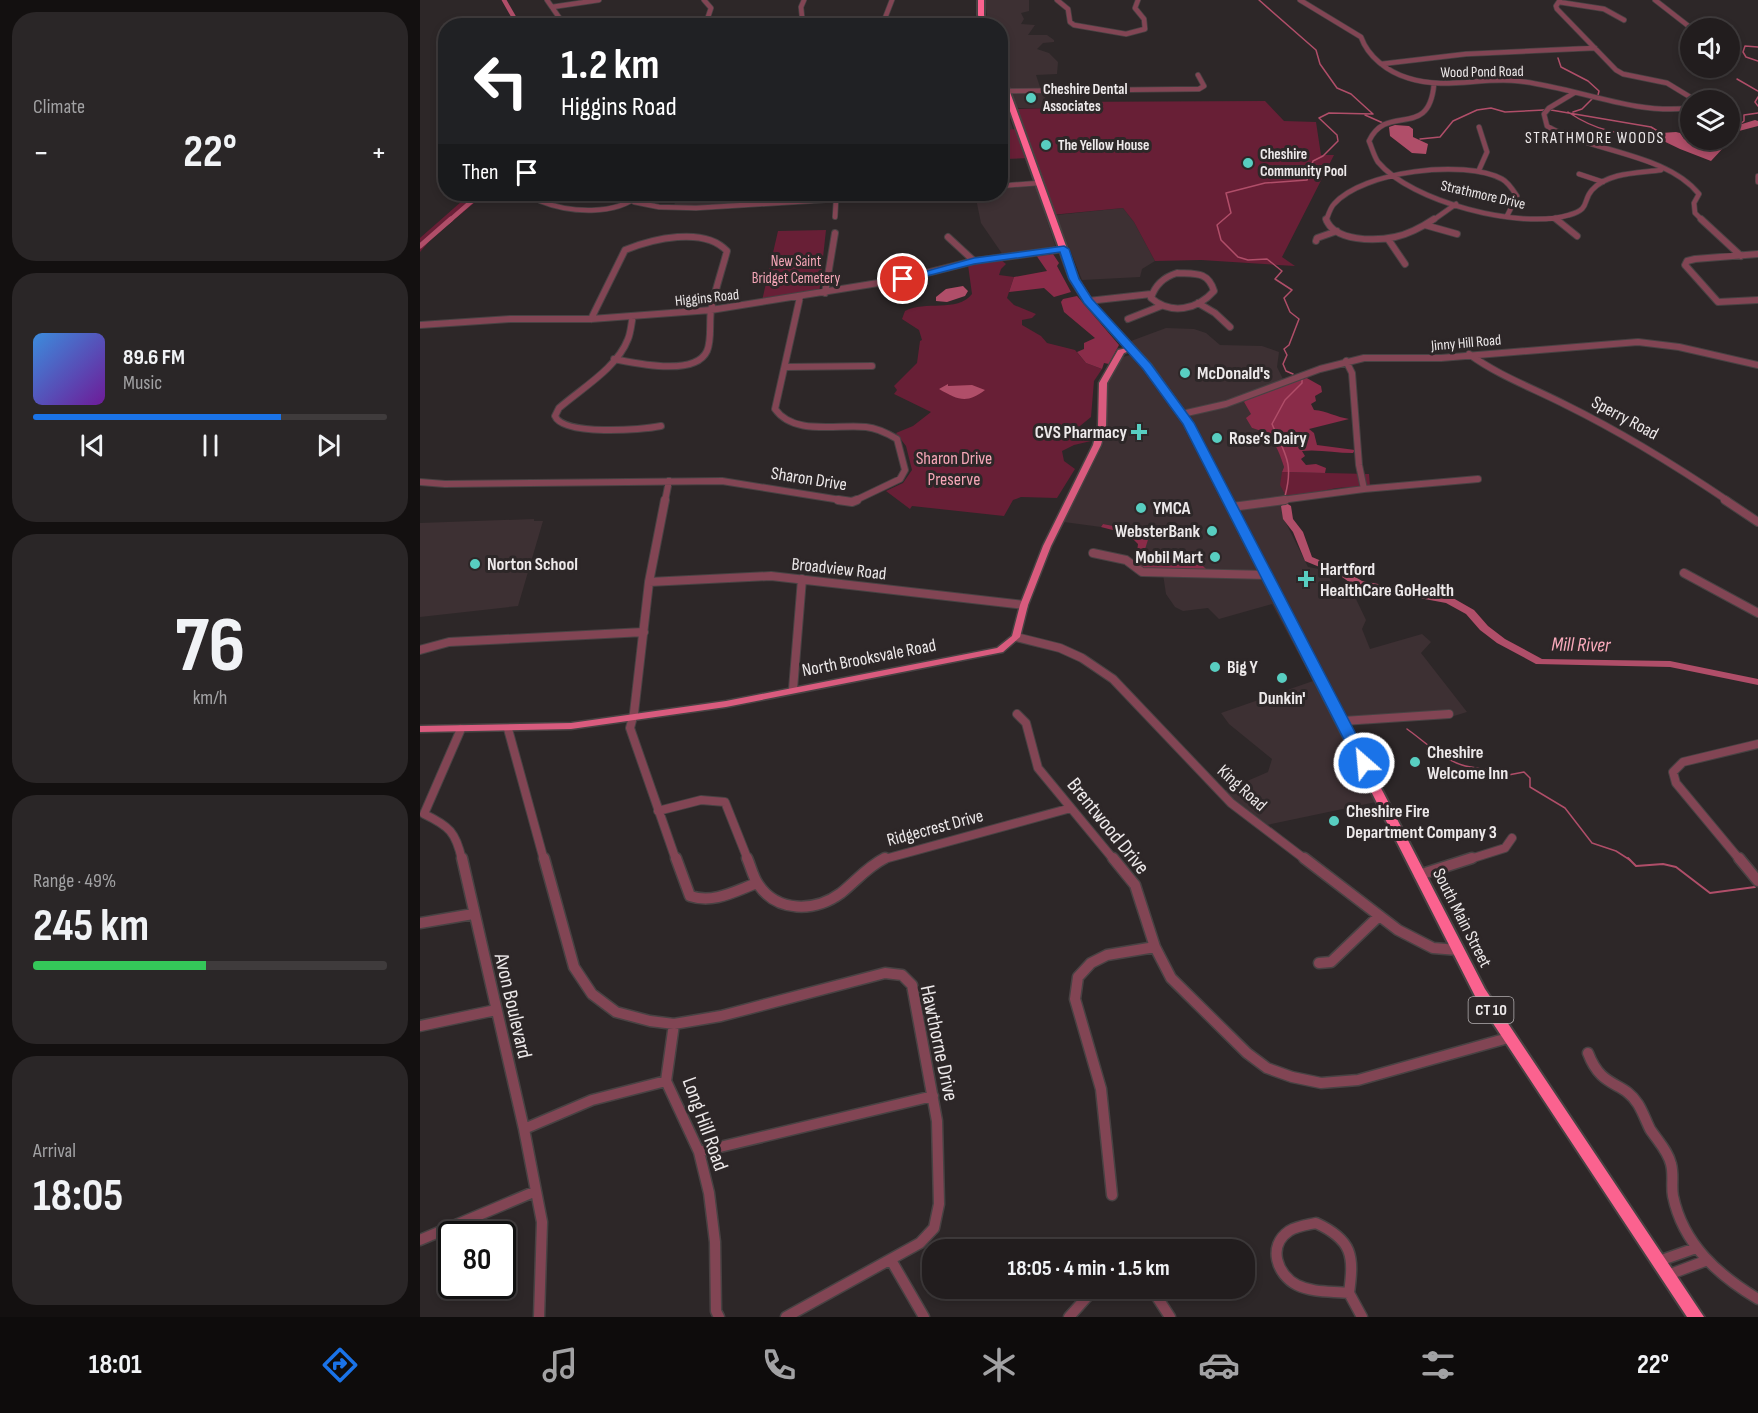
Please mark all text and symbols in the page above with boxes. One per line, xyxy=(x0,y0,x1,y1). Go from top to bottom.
map controls xyxy=(1680,18,1740,150)
button: sound xyxy=(1680,18,1740,78)
text: 1.2 km xyxy=(561,40,659,91)
icon: left xyxy=(462,42,540,120)
street label: Wood Pond Road xyxy=(1440,62,1524,82)
place label: Cheshire Dental Associates xyxy=(1042,80,1128,116)
button: layers xyxy=(1680,90,1740,150)
text: Higgins Road xyxy=(561,91,677,123)
marker: Cheshire Dental Associates xyxy=(1024,91,1038,105)
text: Climate xyxy=(33,95,85,119)
text: 22° xyxy=(183,125,237,180)
district label: STRATHMORE WOODS xyxy=(1525,129,1665,148)
text: − xyxy=(33,133,49,173)
text: + xyxy=(371,133,387,173)
place label: The Yellow House xyxy=(1058,136,1149,155)
marker: The Yellow House xyxy=(1039,138,1053,152)
place label: Cheshire Community Pool xyxy=(1260,145,1347,181)
icon: arrive xyxy=(510,156,543,189)
marker: Cheshire Community Pool xyxy=(1241,156,1255,170)
text: Then xyxy=(462,159,498,186)
street label: Strathmore Drive xyxy=(1439,176,1527,214)
park label: New Saint Bridget Cemetery xyxy=(752,252,840,288)
pin xyxy=(877,253,928,304)
icon: arrive xyxy=(886,262,919,295)
street label: Higgins Road xyxy=(674,285,740,311)
street label: Jinny Hill Road xyxy=(1429,330,1502,356)
text: 89.6 FM xyxy=(123,344,185,371)
place label: McDonald's xyxy=(1197,363,1270,384)
marker: McDonald's xyxy=(1178,366,1192,380)
text: Music xyxy=(123,371,162,395)
street label: Sperry Road xyxy=(1588,392,1662,444)
place label: CVS Pharmacy xyxy=(1035,422,1128,443)
marker: CVS Pharmacy xyxy=(1132,425,1146,439)
place label: Rose’s Dairy xyxy=(1229,428,1307,449)
icon: previous xyxy=(76,429,109,462)
icon: pause xyxy=(194,429,227,462)
icon: next xyxy=(312,429,345,462)
marker: Rose’s Dairy xyxy=(1210,431,1224,445)
park label: Sharon Drive Preserve xyxy=(916,448,992,490)
street label: Sharon Drive xyxy=(769,463,849,495)
place label: YMCA xyxy=(1153,498,1191,519)
marker: YMCA xyxy=(1134,501,1148,515)
place label: WebsterBank xyxy=(1115,521,1200,542)
marker: WebsterBank xyxy=(1205,524,1219,538)
place label: Mobil Mart xyxy=(1135,547,1203,568)
marker: Mobil Mart xyxy=(1208,550,1222,564)
place label: Norton School xyxy=(487,554,578,575)
street label: Broadview Road xyxy=(791,554,887,584)
marker: Norton School xyxy=(468,557,482,571)
place label: Hartford HealthCare GoHealth xyxy=(1320,559,1454,601)
marker: Hartford HealthCare GoHealth xyxy=(1297,570,1315,588)
text: 76 xyxy=(175,600,245,693)
water label: Mill River xyxy=(1551,632,1612,658)
street label: North Brooksvale Road xyxy=(800,635,938,681)
place label: Big Y xyxy=(1227,657,1259,678)
marker: Big Y xyxy=(1208,660,1222,674)
marker: Dunkin' xyxy=(1275,671,1289,685)
text: km/h xyxy=(193,686,227,710)
place label: Dunkin' xyxy=(1258,688,1306,709)
position arrow xyxy=(1332,731,1396,795)
place label: Cheshire Welcome Inn xyxy=(1427,742,1508,784)
marker: Cheshire Welcome Inn xyxy=(1408,755,1422,769)
street label: King Road xyxy=(1213,760,1271,816)
street label: Brentwood Drive xyxy=(1061,773,1155,879)
place label: Cheshire Fire Department Company 3 xyxy=(1346,801,1497,843)
street label: Ridgecrest Drive xyxy=(884,805,986,851)
marker: Cheshire Fire Department Company 3 xyxy=(1327,814,1341,828)
street label: South Main Street xyxy=(1428,865,1496,971)
text: Range · 49% xyxy=(33,869,116,893)
text: 245 km xyxy=(33,899,149,954)
street label: Avon Boulevard xyxy=(489,950,537,1061)
street label: Hawthorne Drive xyxy=(915,983,963,1103)
road number: CT 10 xyxy=(1468,997,1514,1023)
street label: Long Hill Road xyxy=(677,1074,733,1174)
text: Arrival xyxy=(33,1139,76,1163)
text: 18:05 xyxy=(33,1169,123,1224)
speed limit sign: 80 xyxy=(438,1221,516,1299)
text: 18:05 · 4 min · 1.5 km xyxy=(1008,1255,1169,1282)
icon: directions xyxy=(319,1344,361,1386)
icon: music xyxy=(539,1344,581,1386)
icon: phone xyxy=(758,1344,800,1386)
icon: climate xyxy=(978,1344,1020,1386)
icon: car xyxy=(1198,1344,1240,1386)
icon: filters xyxy=(1417,1344,1459,1386)
text: 18:01 xyxy=(89,1349,142,1381)
text: 22° xyxy=(1637,1349,1669,1381)

